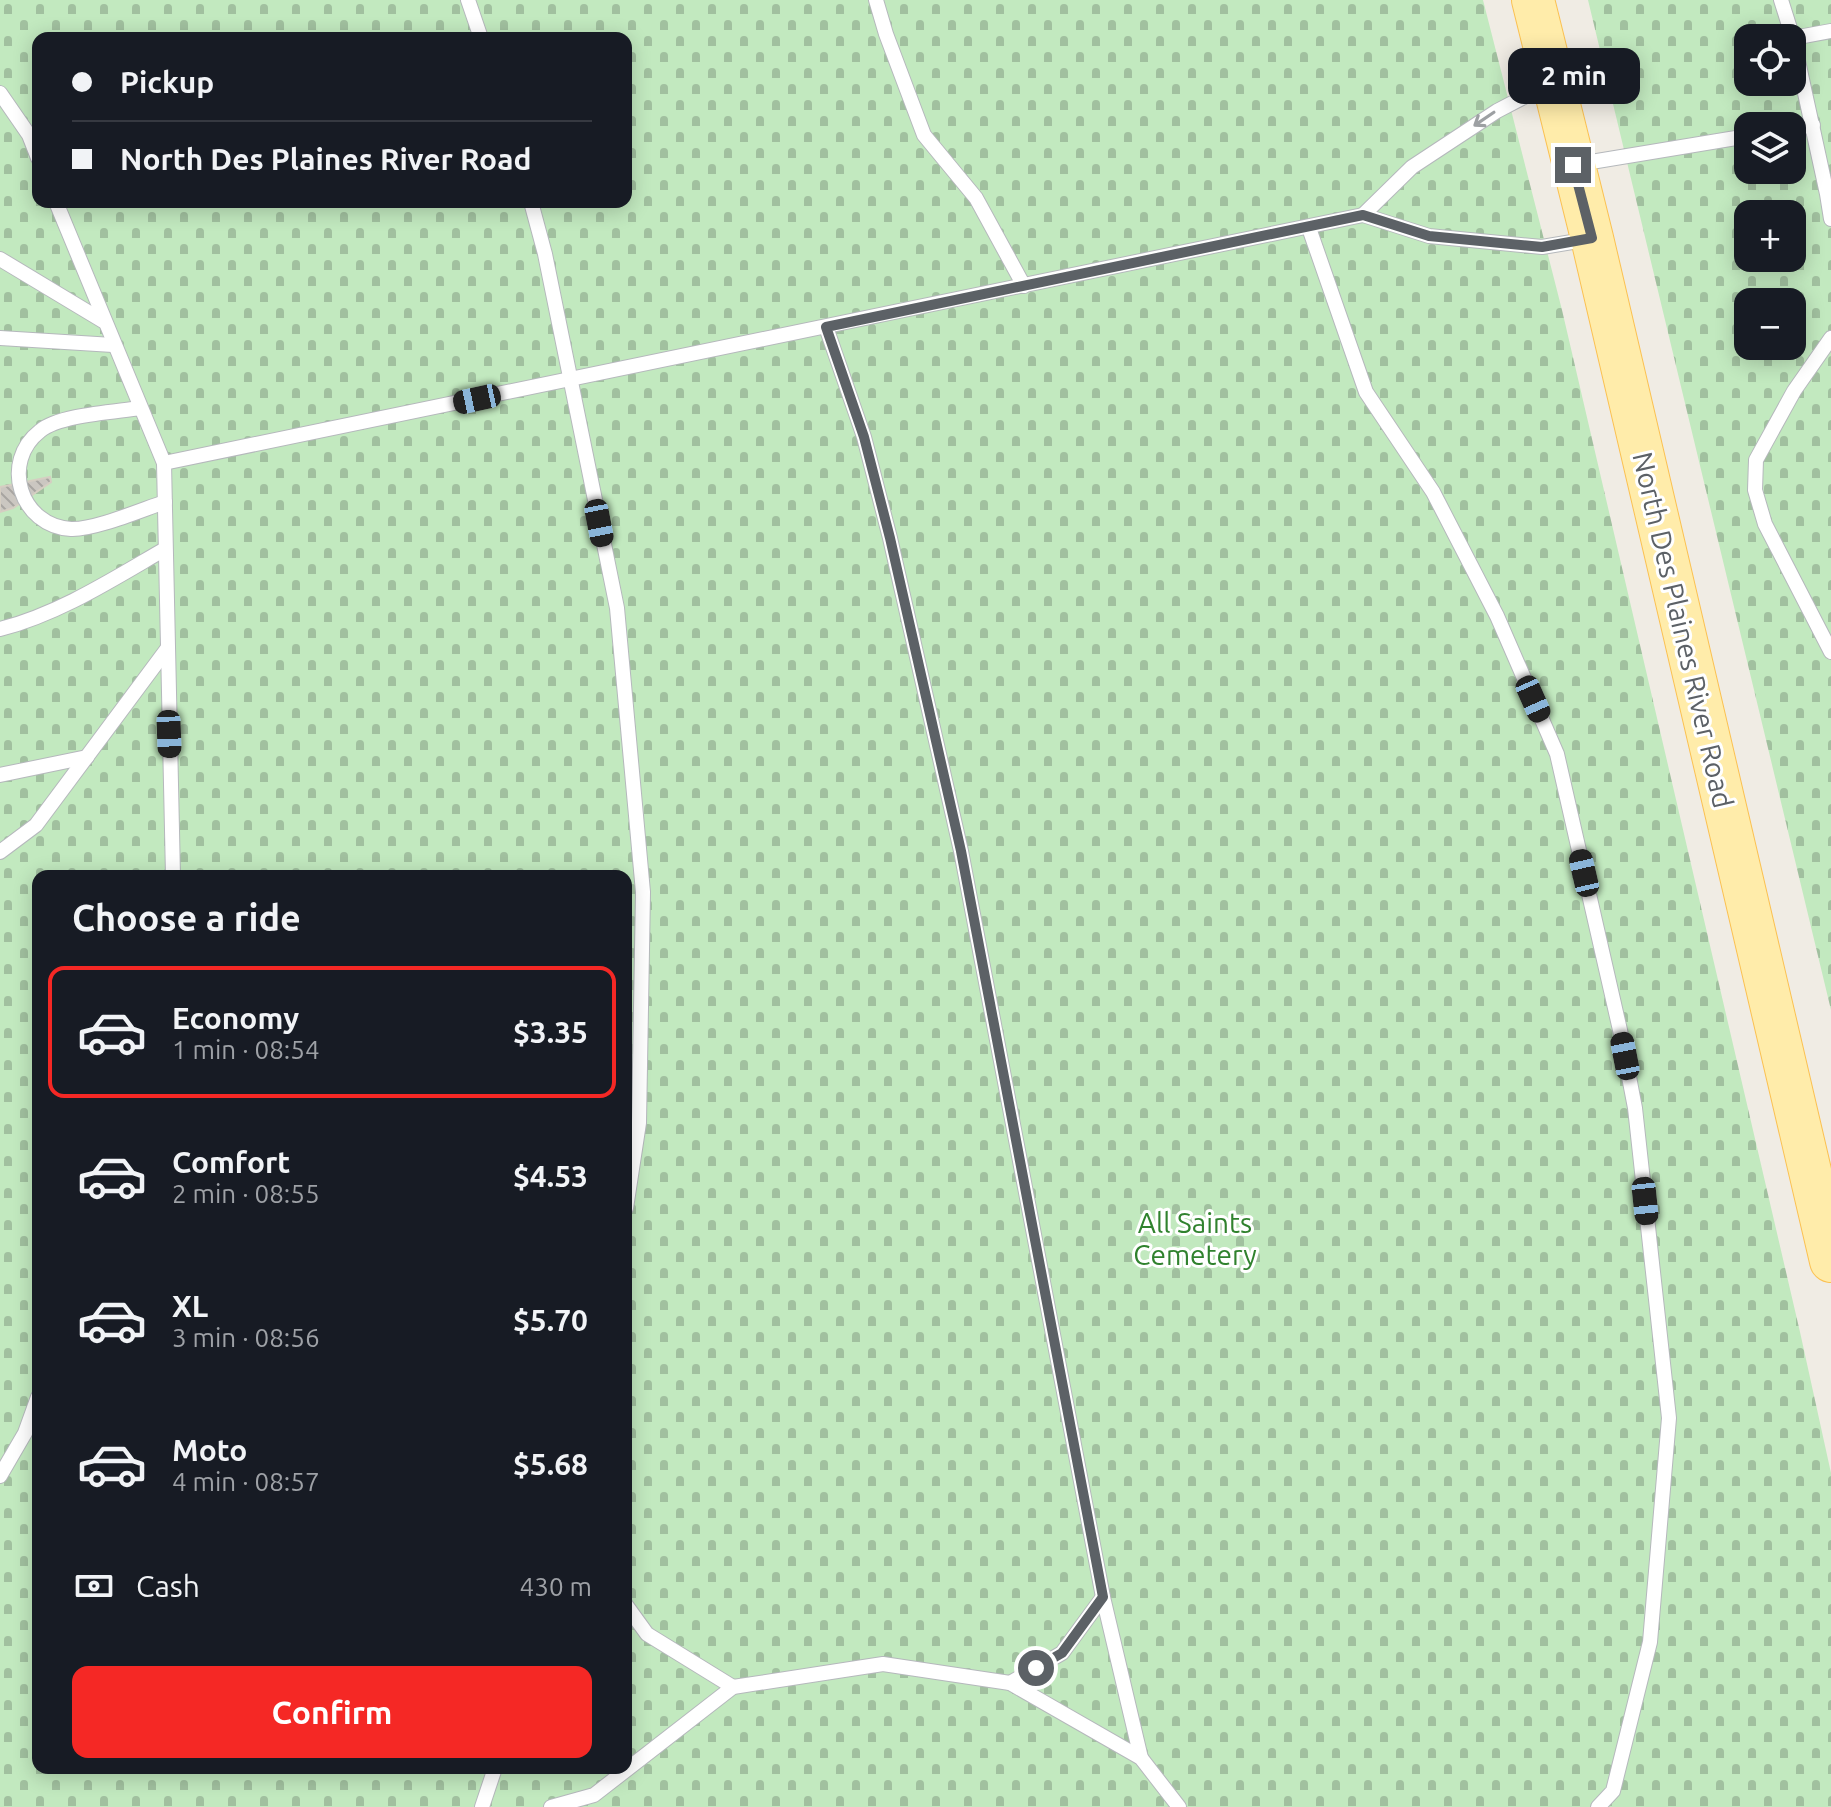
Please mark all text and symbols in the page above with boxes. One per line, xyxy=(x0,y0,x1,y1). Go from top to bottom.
map controls xyxy=(1734,24,1806,360)
button: locate xyxy=(1734,24,1806,96)
callout: 2 min xyxy=(1507,49,1639,105)
text: 2 min xyxy=(1541,61,1607,90)
text: Pickup xyxy=(120,65,214,99)
one-way arrow xyxy=(1473,111,1496,127)
button: layers xyxy=(1734,112,1806,184)
text: North Des Plaines River Road xyxy=(120,142,531,176)
route end xyxy=(1555,147,1591,183)
button: + xyxy=(1734,200,1806,272)
button: − xyxy=(1734,288,1806,360)
car xyxy=(451,382,503,416)
street label: North Des Plaines River Road xyxy=(1627,449,1740,811)
car xyxy=(583,497,615,549)
car xyxy=(1512,672,1554,726)
car xyxy=(156,710,182,758)
car xyxy=(1567,847,1601,899)
text: Choose a ride xyxy=(72,897,301,938)
icon: car xyxy=(76,996,148,1068)
text: Economy xyxy=(172,1001,299,1035)
text: $3.35 xyxy=(513,1015,588,1049)
car xyxy=(1609,1030,1641,1082)
text: 1 min · 08:54 xyxy=(172,1035,320,1064)
icon: car xyxy=(76,1140,148,1212)
text: Comfort xyxy=(172,1145,290,1179)
text: $4.53 xyxy=(513,1159,588,1193)
car xyxy=(1631,1176,1659,1226)
text: 2 min · 08:55 xyxy=(172,1179,320,1208)
park label: All Saints Cemetery xyxy=(1133,1207,1257,1270)
icon: car xyxy=(76,1284,148,1356)
text: XL xyxy=(172,1289,208,1323)
text: $5.70 xyxy=(513,1303,588,1337)
text: 3 min · 08:56 xyxy=(172,1323,320,1352)
icon: car xyxy=(76,1428,148,1500)
text: Moto xyxy=(172,1433,247,1467)
text: $5.68 xyxy=(513,1447,588,1481)
text: 4 min · 08:57 xyxy=(172,1467,320,1496)
icon: cash xyxy=(72,1564,116,1608)
text: Cash xyxy=(136,1569,200,1603)
text: 430 m xyxy=(520,1572,592,1601)
route start xyxy=(1018,1650,1054,1686)
button: Confirm xyxy=(72,1666,592,1758)

